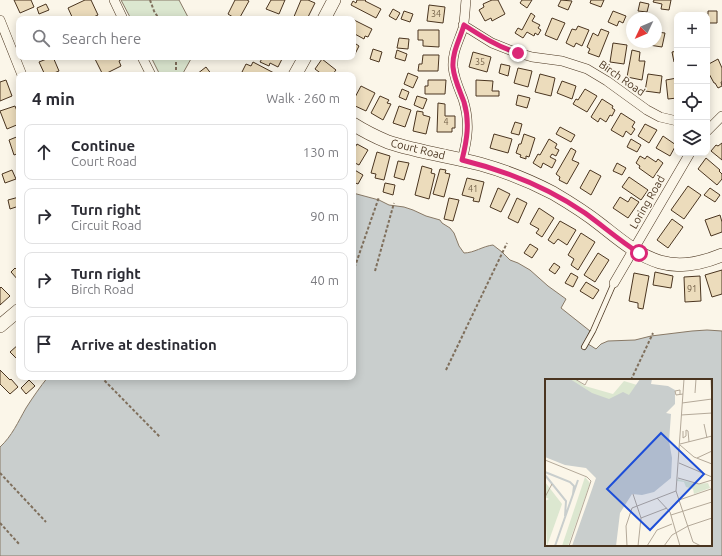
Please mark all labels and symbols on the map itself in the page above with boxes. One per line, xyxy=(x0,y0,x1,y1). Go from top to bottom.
house number: 34 xyxy=(431,9,441,19)
north arrow xyxy=(626,12,662,48)
route end xyxy=(509,44,527,62)
house number: 35 xyxy=(475,57,485,67)
street label: Birch Road xyxy=(597,58,647,98)
house number: 4 xyxy=(443,117,449,127)
street label: Court Road xyxy=(389,136,447,162)
street label: Loring Road xyxy=(627,173,667,231)
house number: 41 xyxy=(468,184,478,194)
route start xyxy=(630,244,648,262)
house number: 91 xyxy=(687,284,697,294)
inset map xyxy=(545,379,712,546)

